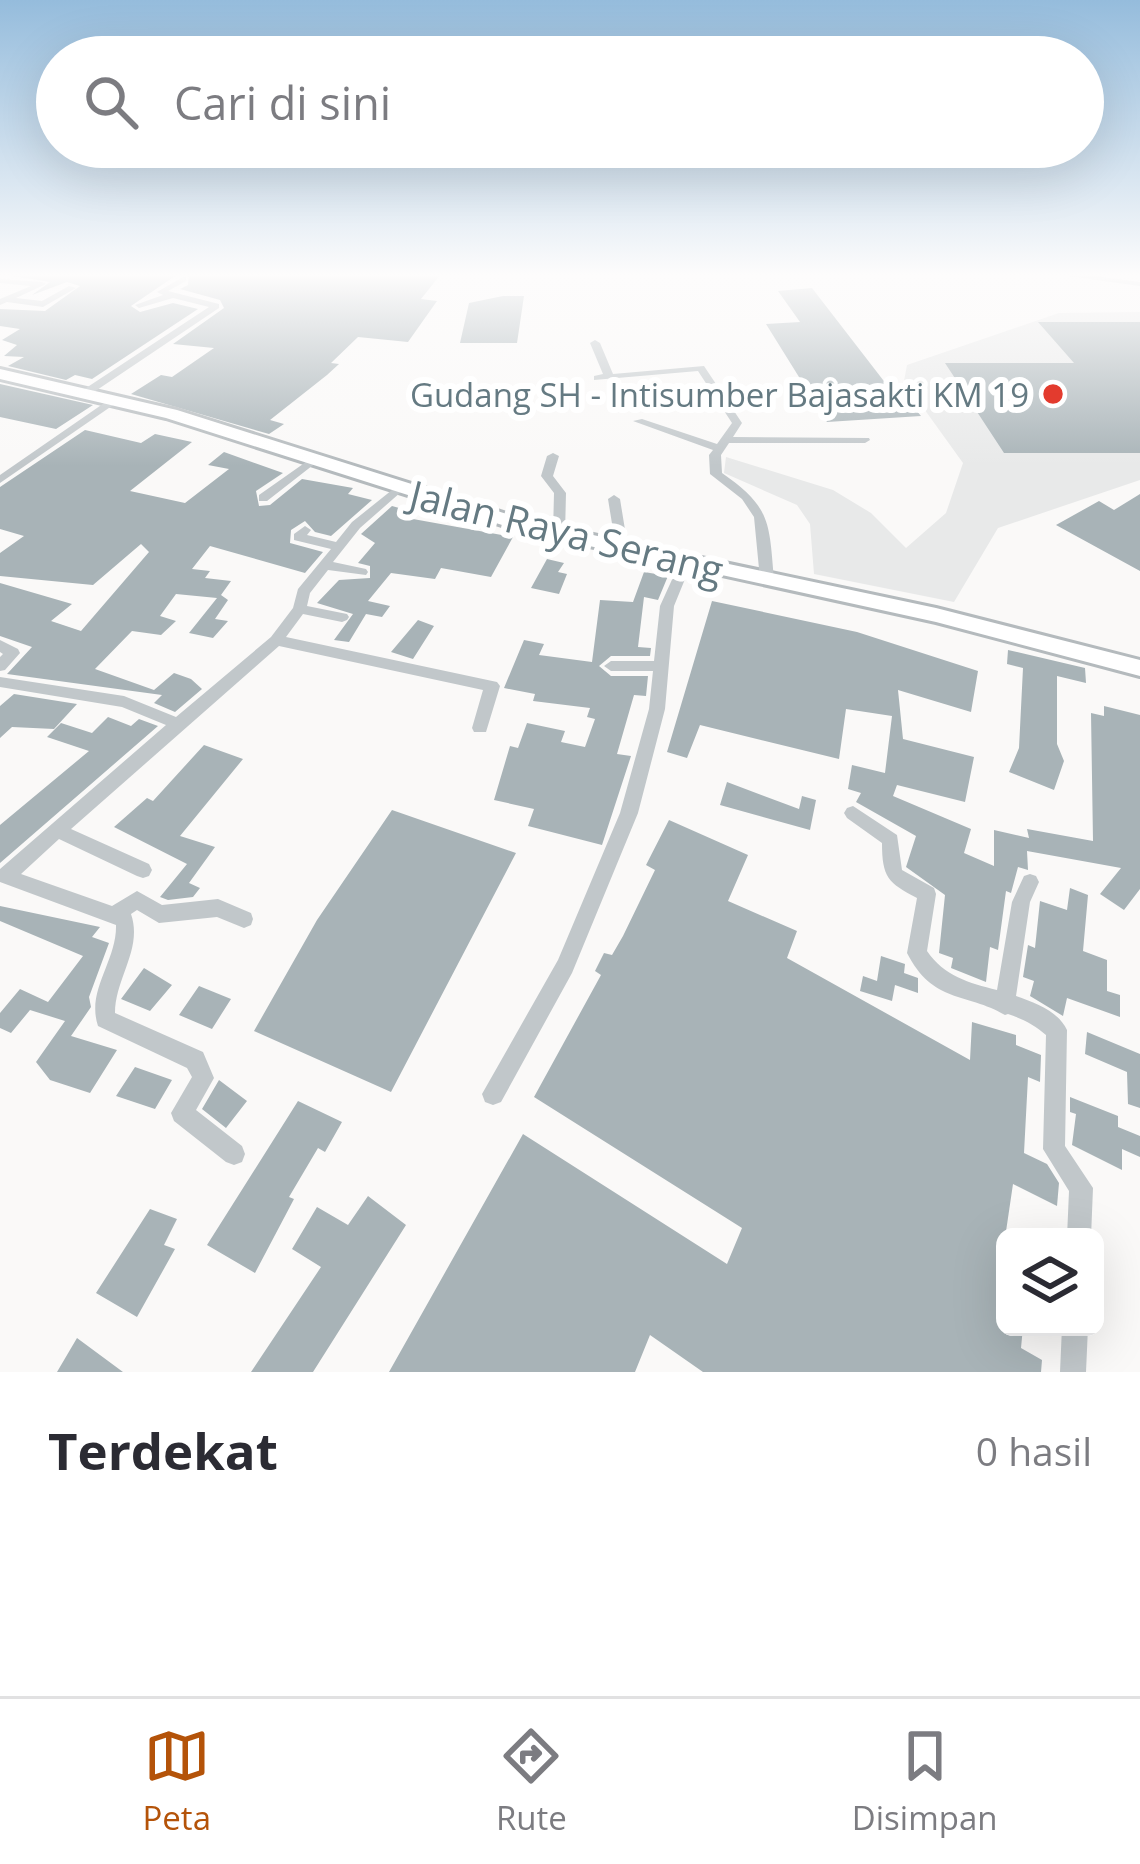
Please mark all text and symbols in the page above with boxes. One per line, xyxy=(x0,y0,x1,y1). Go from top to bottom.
search box xyxy=(36,36,1104,168)
icon: search xyxy=(78,69,144,135)
text: Cari di sini xyxy=(174,72,391,133)
place label: Gudang SH - Intisumber Bajasakti KM 19 xyxy=(410,372,1029,417)
marker: Gudang SH - Intisumber Bajasakti KM 19 xyxy=(1040,381,1066,407)
street label: Jalan Raya Serang xyxy=(401,466,729,596)
map controls xyxy=(996,1228,1104,1336)
button: layers xyxy=(996,1228,1104,1336)
text: Terdekat xyxy=(48,1415,278,1485)
text: 0 hasil xyxy=(976,1424,1092,1477)
tab: Peta xyxy=(142,1723,211,1840)
tab: Rute xyxy=(496,1723,567,1840)
tab: Disimpan xyxy=(852,1723,998,1840)

